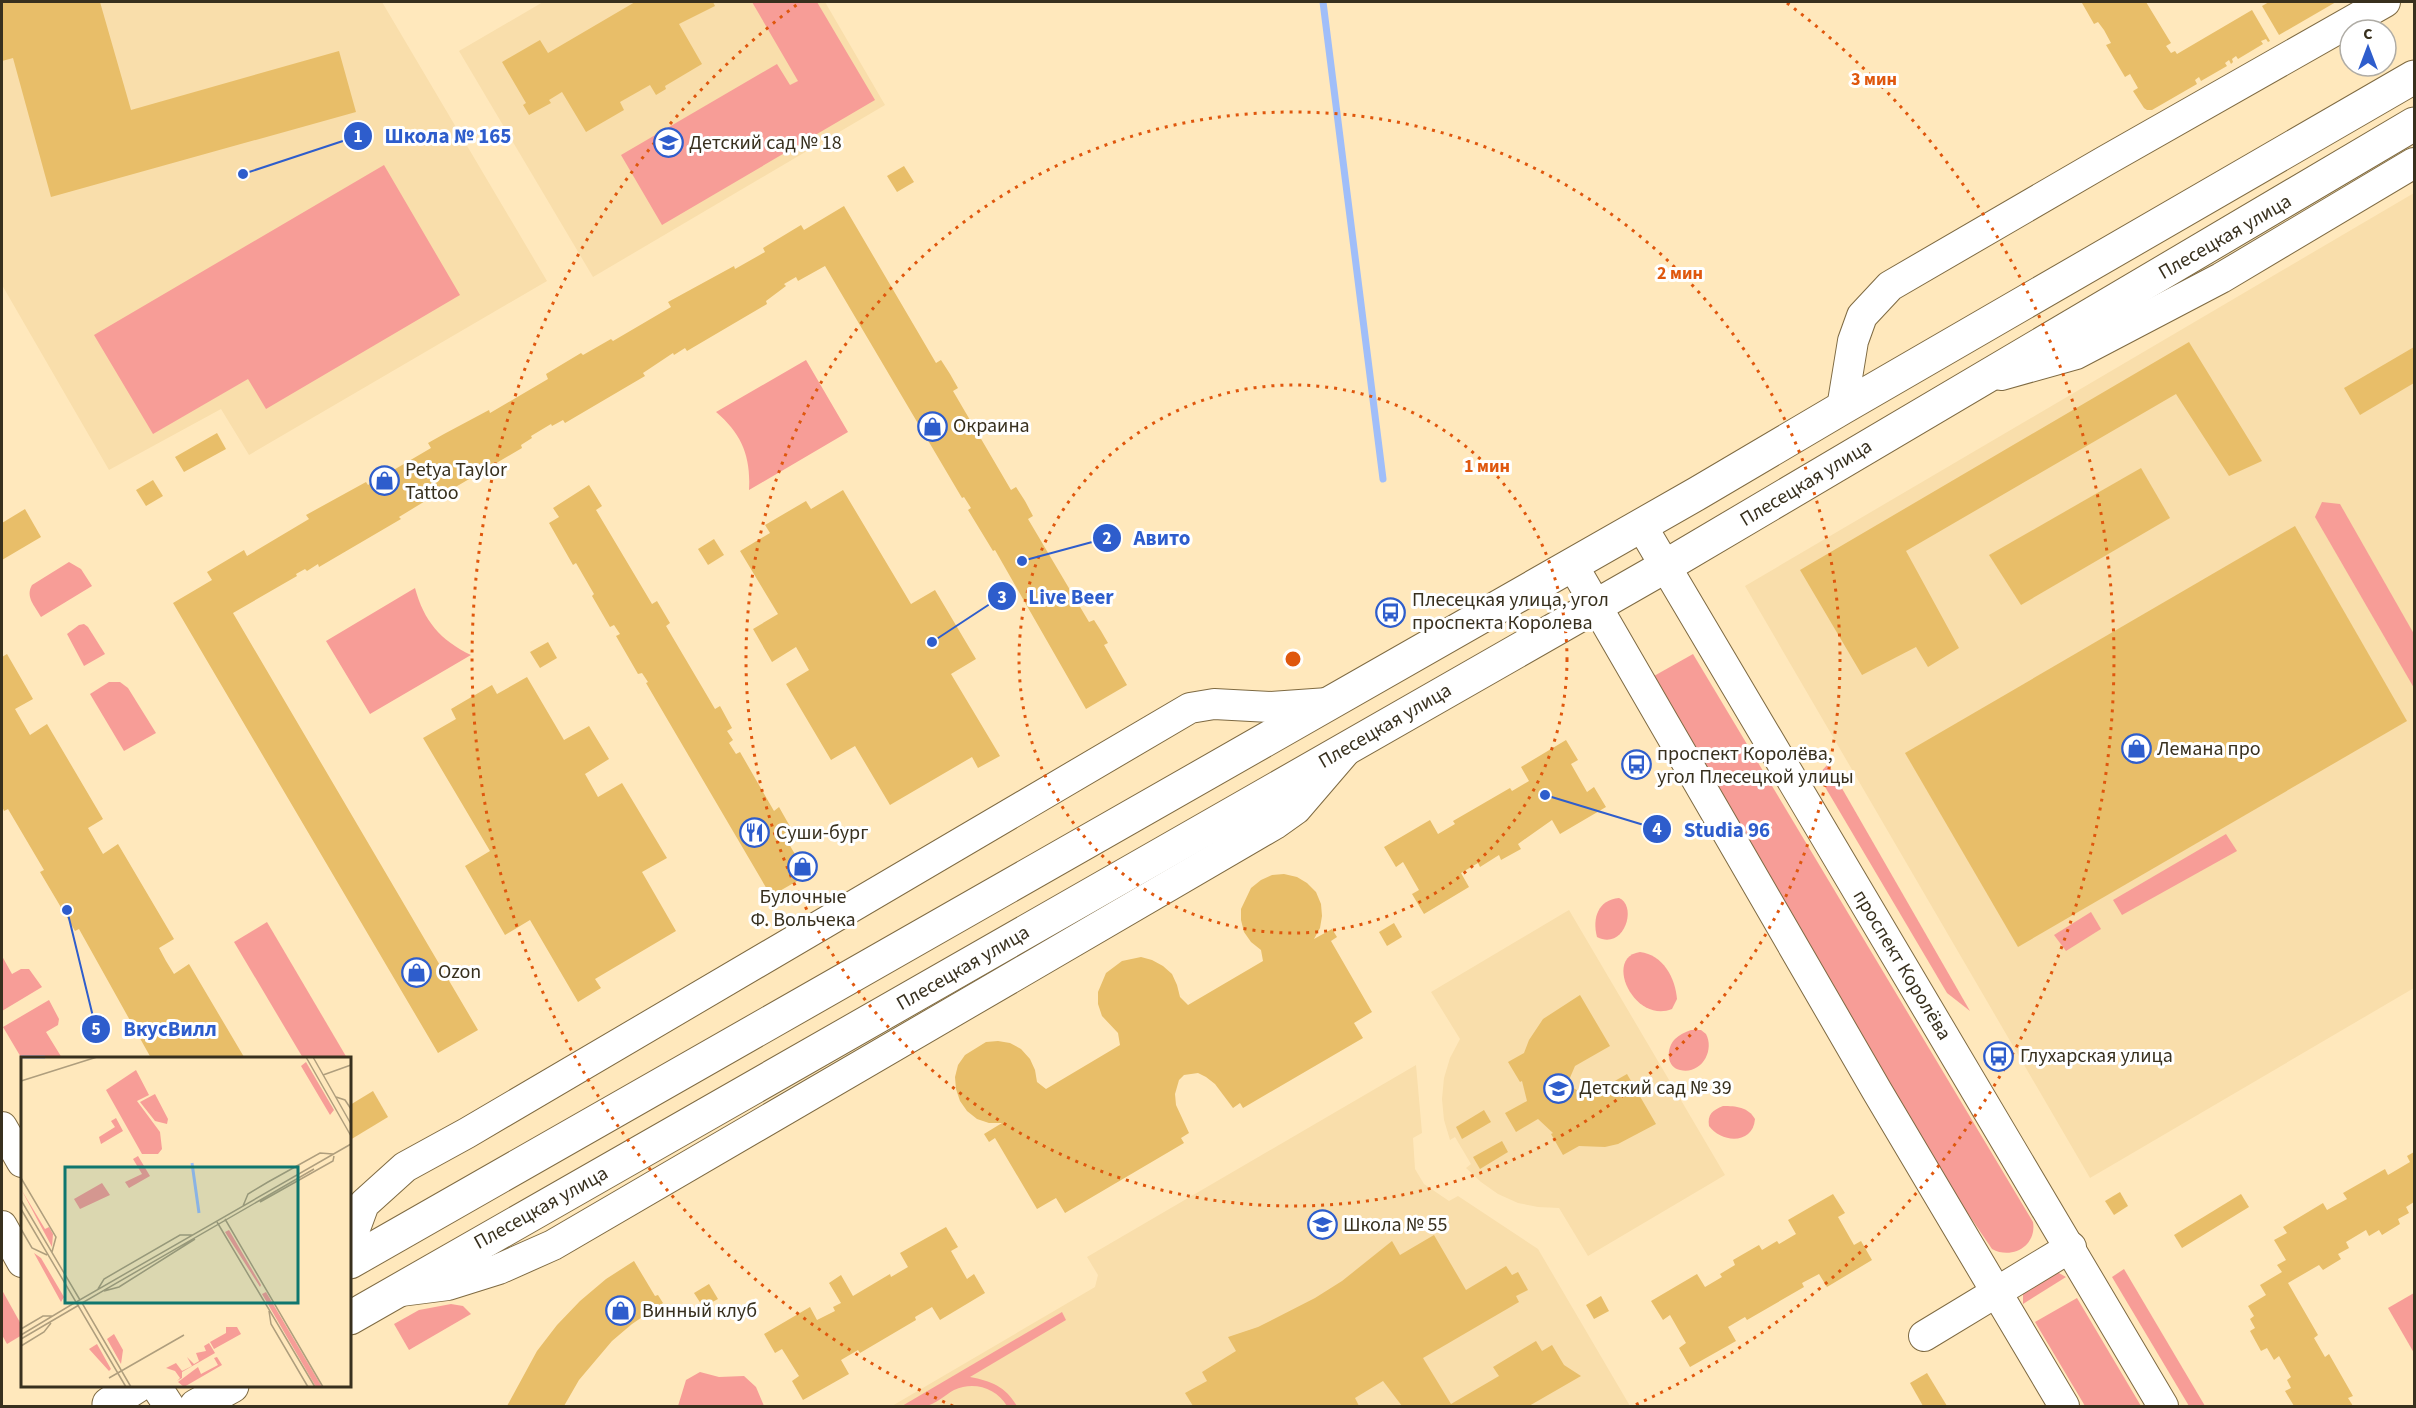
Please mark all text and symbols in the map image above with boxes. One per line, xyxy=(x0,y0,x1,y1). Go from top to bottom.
north arrow xyxy=(2338,18,2398,78)
text: С xyxy=(2363,23,2373,45)
text: 3 мин xyxy=(1851,67,1897,92)
callout: Школа № 165 xyxy=(343,116,524,155)
text: Школа № 165 xyxy=(385,121,511,151)
text: 1 xyxy=(353,124,363,149)
school or university icon: Детский сад № 18 xyxy=(652,127,684,159)
place label: Детский сад № 18 xyxy=(689,129,842,157)
street label: Плесецкая улица xyxy=(2153,187,2297,287)
text: 2 мин xyxy=(1657,261,1703,286)
shop icon: Окраина xyxy=(916,410,948,442)
place label: Окраина xyxy=(953,412,1030,440)
street label: Плесецкая улица xyxy=(1735,432,1877,534)
text: 1 мин xyxy=(1464,454,1510,479)
place label: Petya Taylor Tattoo xyxy=(405,456,507,507)
shop icon: Petya Taylor Tattoo xyxy=(368,465,400,497)
callout: Авито xyxy=(1092,519,1203,558)
text: Авито xyxy=(1133,523,1190,553)
text: 2 xyxy=(1102,526,1112,551)
callout: Live Beer xyxy=(987,577,1126,616)
text: Live Beer xyxy=(1028,582,1114,612)
text: 3 xyxy=(997,585,1007,610)
place label: Плесецкая улица, угол проспекта Королева xyxy=(1412,586,1609,637)
bus stop icon: Плесецкая улица, угол проспекта Королева xyxy=(1375,596,1407,628)
centre of rings xyxy=(1283,649,1303,669)
street label: Плесецкая улица xyxy=(1313,676,1457,776)
shop icon: Лемана про xyxy=(2120,733,2152,765)
place label: Лемана про xyxy=(2157,735,2261,763)
place label: проспект Королёва, угол Плесецкой улицы xyxy=(1657,740,1854,791)
bus stop icon: проспект Королёва, угол Плесецкой улицы xyxy=(1620,749,1652,781)
callout: Studia 96 xyxy=(1642,810,1782,849)
text: Studia 96 xyxy=(1684,815,1770,845)
restaurant icon: Суши-бург xyxy=(739,817,771,849)
text: 4 xyxy=(1652,817,1662,842)
place label: Суши-бург xyxy=(776,819,868,847)
shop icon: Булочные Ф. Вольчека xyxy=(787,850,819,882)
place label: Булочные Ф. Вольчека xyxy=(751,883,856,934)
street label: проспект Королёва xyxy=(1846,885,1958,1045)
street label: Плесецкая улица xyxy=(891,918,1035,1018)
shop icon: Ozon xyxy=(401,956,433,988)
place label: Ozon xyxy=(438,958,481,986)
callout: ВкусВилл xyxy=(81,1010,228,1049)
text: ВкусВилл xyxy=(123,1014,217,1044)
text: 5 xyxy=(91,1017,101,1042)
bus stop icon: Глухарская улица xyxy=(1983,1040,2015,1072)
place label: Глухарская улица xyxy=(2020,1042,2173,1070)
inset map xyxy=(21,1057,351,1387)
school or university icon: Детский сад № 39 xyxy=(1542,1072,1574,1104)
place label: Детский сад № 39 xyxy=(1579,1074,1732,1102)
street label: Плесецкая улица xyxy=(469,1159,613,1257)
school or university icon: Школа № 55 xyxy=(1306,1209,1338,1241)
place label: Школа № 55 xyxy=(1343,1211,1447,1239)
shop icon: Винный клуб xyxy=(605,1295,637,1327)
place label: Винный клуб xyxy=(642,1297,757,1325)

